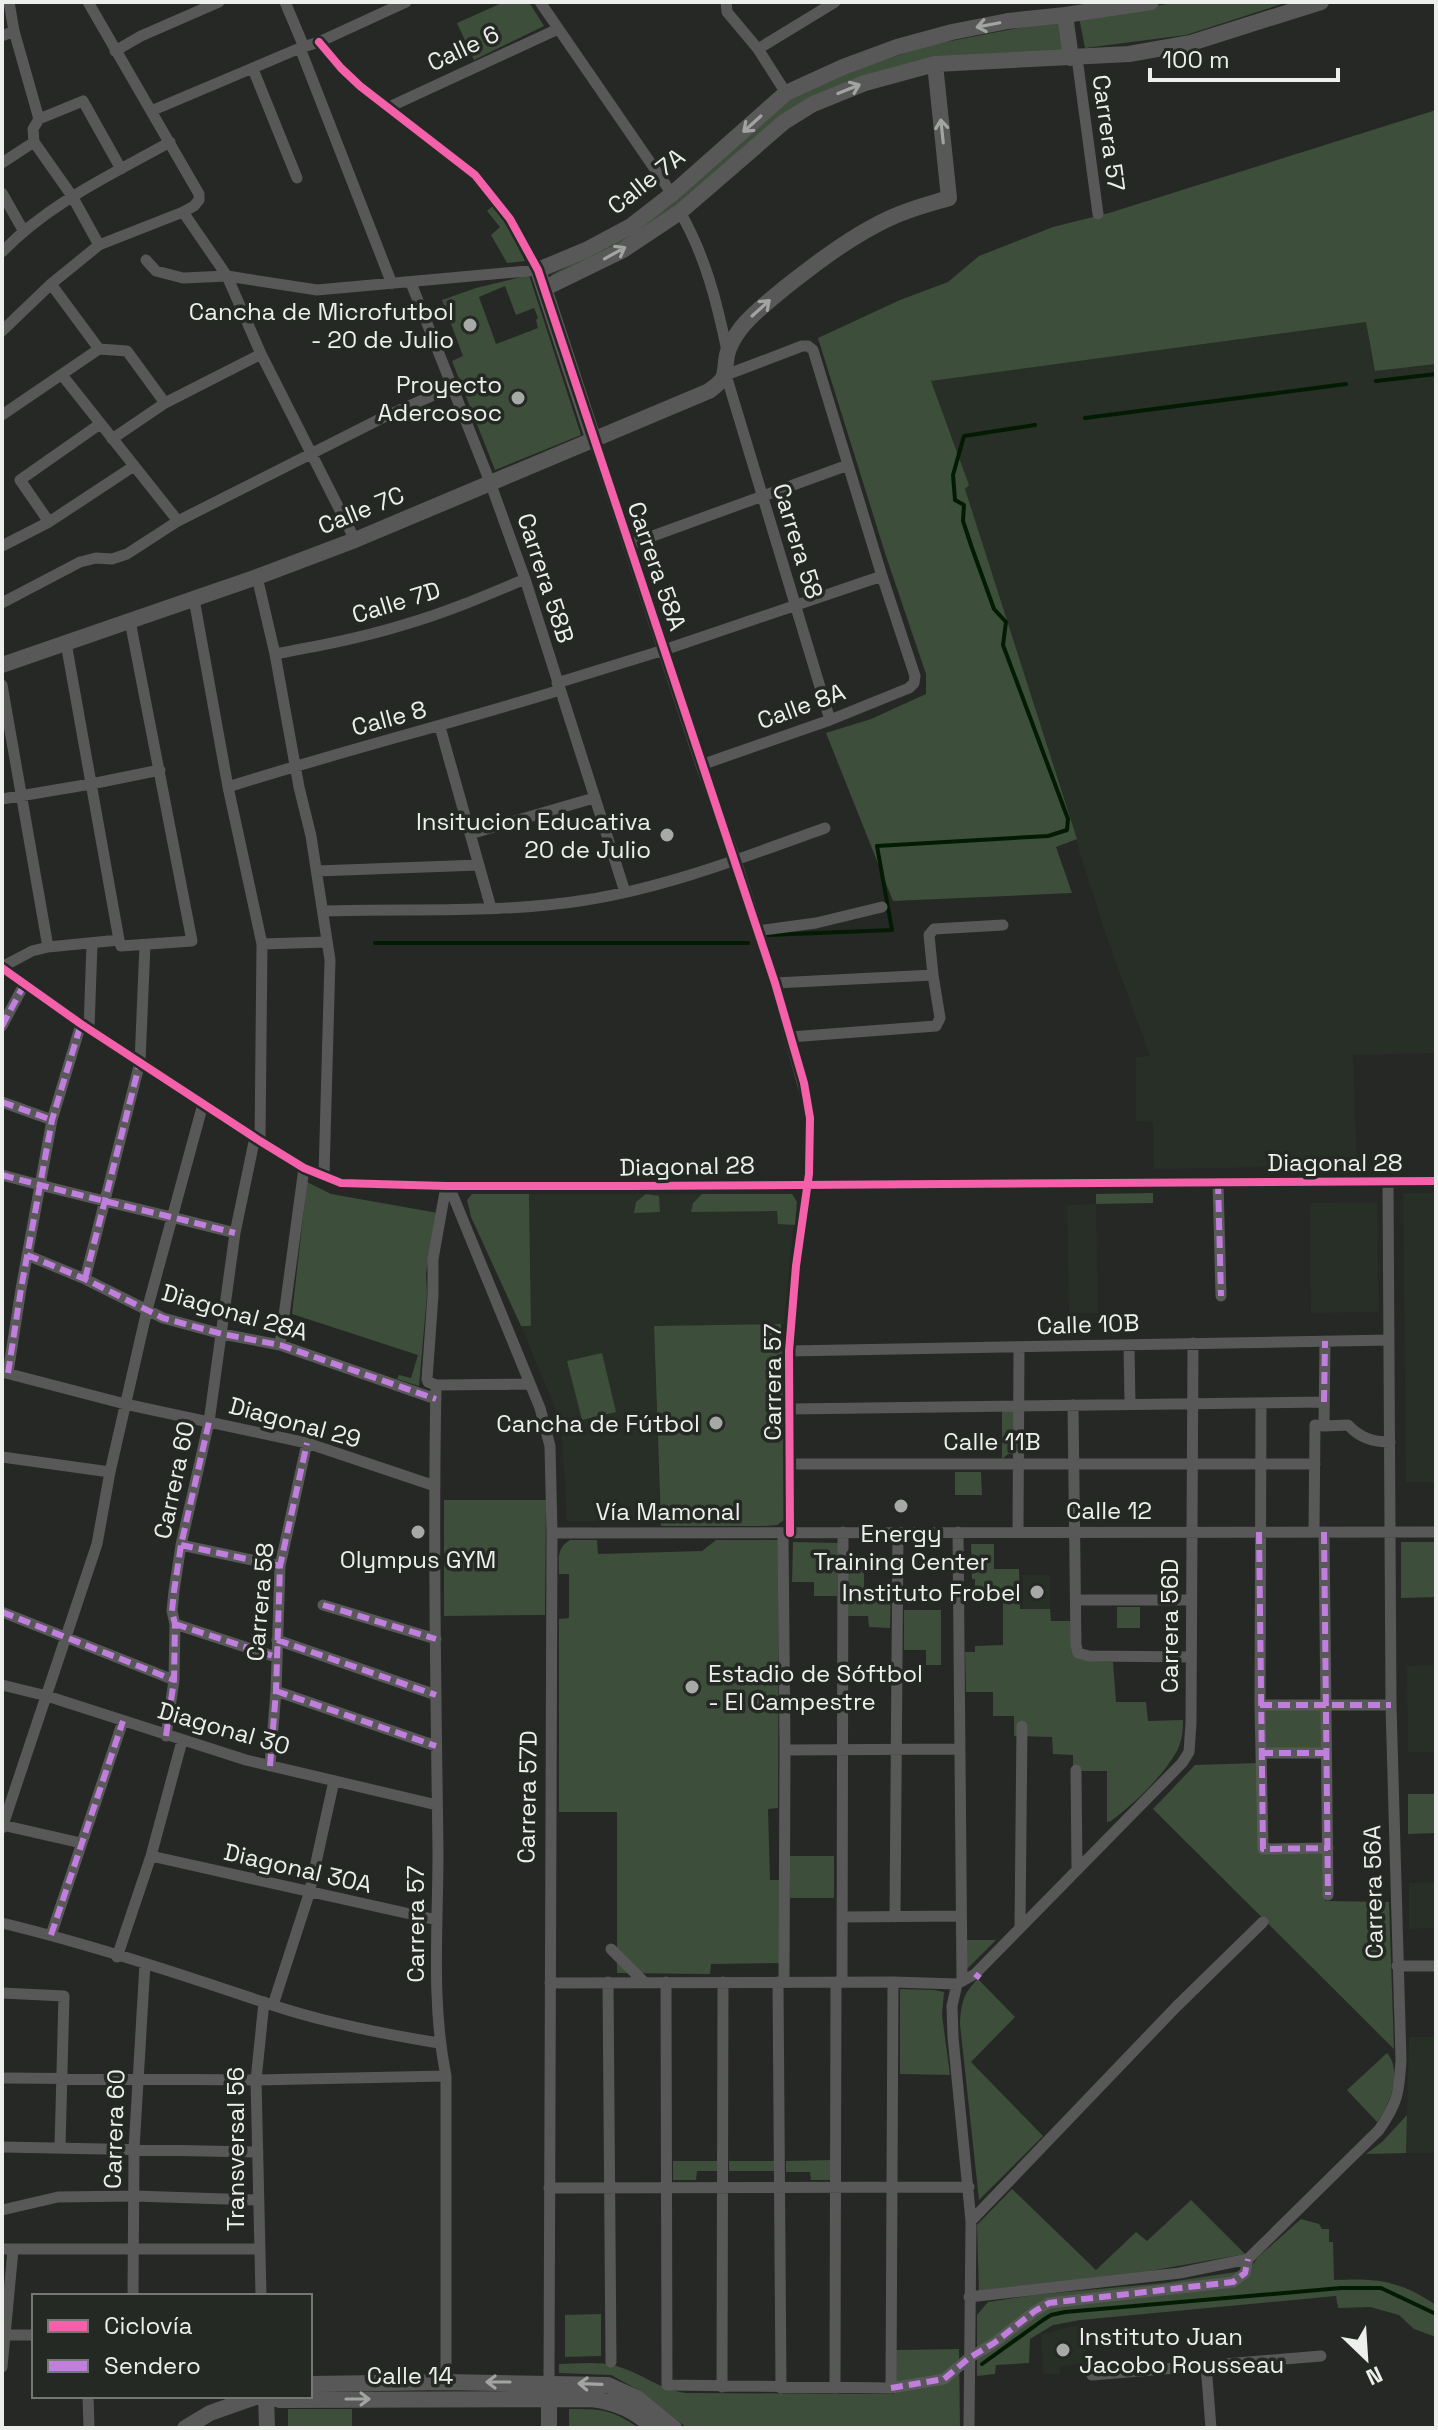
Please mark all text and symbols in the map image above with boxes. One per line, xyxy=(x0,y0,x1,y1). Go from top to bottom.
street label: Calle 6 xyxy=(422,18,504,78)
one-way arrow xyxy=(976,18,1001,33)
scale bar xyxy=(1150,32,1338,82)
text: 100 m xyxy=(1162,44,1230,75)
street label: Carrera 57 xyxy=(1085,73,1133,193)
one-way arrow xyxy=(836,81,861,95)
one-way arrow xyxy=(742,115,762,133)
one-way arrow xyxy=(935,118,950,145)
street label: Calle 7A xyxy=(601,141,691,221)
one-way arrow xyxy=(603,245,627,261)
place label: Cancha de Microfutbol - 20 de Julio xyxy=(189,296,454,355)
one-way arrow xyxy=(750,300,770,318)
marker: Cancha de Microfutbol - 20 de Julio xyxy=(461,316,479,334)
place label: Proyecto Adercosoc xyxy=(378,369,502,428)
marker: Proyecto Adercosoc xyxy=(509,389,527,407)
street label: Calle 7C xyxy=(313,479,409,541)
street label: Carrera 58 xyxy=(766,480,830,602)
street label: Carrera 58A xyxy=(621,498,693,634)
street label: Carrera 58B xyxy=(510,509,582,647)
street label: Calle 7D xyxy=(348,574,444,630)
street label: Calle 8A xyxy=(753,676,849,736)
street label: Calle 8 xyxy=(348,693,430,743)
place label: Insitucion Educativa 20 de Julio xyxy=(416,806,651,865)
marker: Insitucion Educativa 20 de Julio xyxy=(658,826,676,844)
street label: Diagonal 28 xyxy=(1267,1147,1403,1178)
street label: Diagonal 28 xyxy=(619,1149,755,1183)
street label: Diagonal 28A xyxy=(158,1276,312,1348)
street label: Calle 10B xyxy=(1036,1307,1140,1341)
street label: Carrera 57 xyxy=(757,1323,788,1441)
street label: Diagonal 29 xyxy=(226,1390,364,1454)
place label: Cancha de Fútbol xyxy=(496,1408,700,1439)
marker: Cancha de Fútbol xyxy=(707,1414,725,1432)
street label: Carrera 60 xyxy=(146,1418,202,1542)
street label: Calle 11B xyxy=(943,1426,1041,1457)
street label: Calle 12 xyxy=(1066,1495,1152,1526)
street label: Vía Mamonal xyxy=(595,1496,741,1527)
marker: Energy Training Center xyxy=(892,1497,910,1515)
place label: Energy Training Center xyxy=(813,1518,989,1577)
marker: Olympus GYM xyxy=(409,1523,427,1541)
street label: Carrera 58 xyxy=(239,1541,281,1663)
place label: Olympus GYM xyxy=(340,1544,496,1575)
street label: Carrera 56D xyxy=(1154,1559,1185,1693)
place label: Instituto Frobel xyxy=(842,1577,1021,1608)
marker: Instituto Frobel xyxy=(1028,1583,1046,1601)
place label: Estadio de Sóftbol - El Campestre xyxy=(708,1658,923,1717)
marker: Estadio de Sóftbol - El Campestre xyxy=(683,1678,701,1696)
street label: Diagonal 30 xyxy=(154,1694,294,1762)
street label: Carrera 57D xyxy=(510,1730,544,1864)
street label: Carrera 56A xyxy=(1356,1825,1390,1959)
street label: Diagonal 30A xyxy=(221,1836,375,1900)
street label: Carrera 57 xyxy=(400,1865,431,1983)
street label: Transversal 56 xyxy=(220,2067,251,2231)
street label: Carrera 60 xyxy=(96,2069,132,2189)
legend xyxy=(32,2294,312,2398)
text: Ciclovía xyxy=(104,2310,193,2341)
north arrow xyxy=(1326,2318,1406,2398)
place label: Instituto Juan Jacobo Rousseau xyxy=(1079,2321,1284,2380)
marker: Instituto Juan Jacobo Rousseau xyxy=(1054,2341,1072,2359)
text: Sendero xyxy=(104,2350,201,2381)
street label: Calle 14 xyxy=(367,2360,453,2391)
text: N xyxy=(1362,2360,1387,2392)
one-way arrow xyxy=(485,2374,512,2390)
one-way arrow xyxy=(577,2377,604,2392)
one-way arrow xyxy=(344,2391,371,2407)

